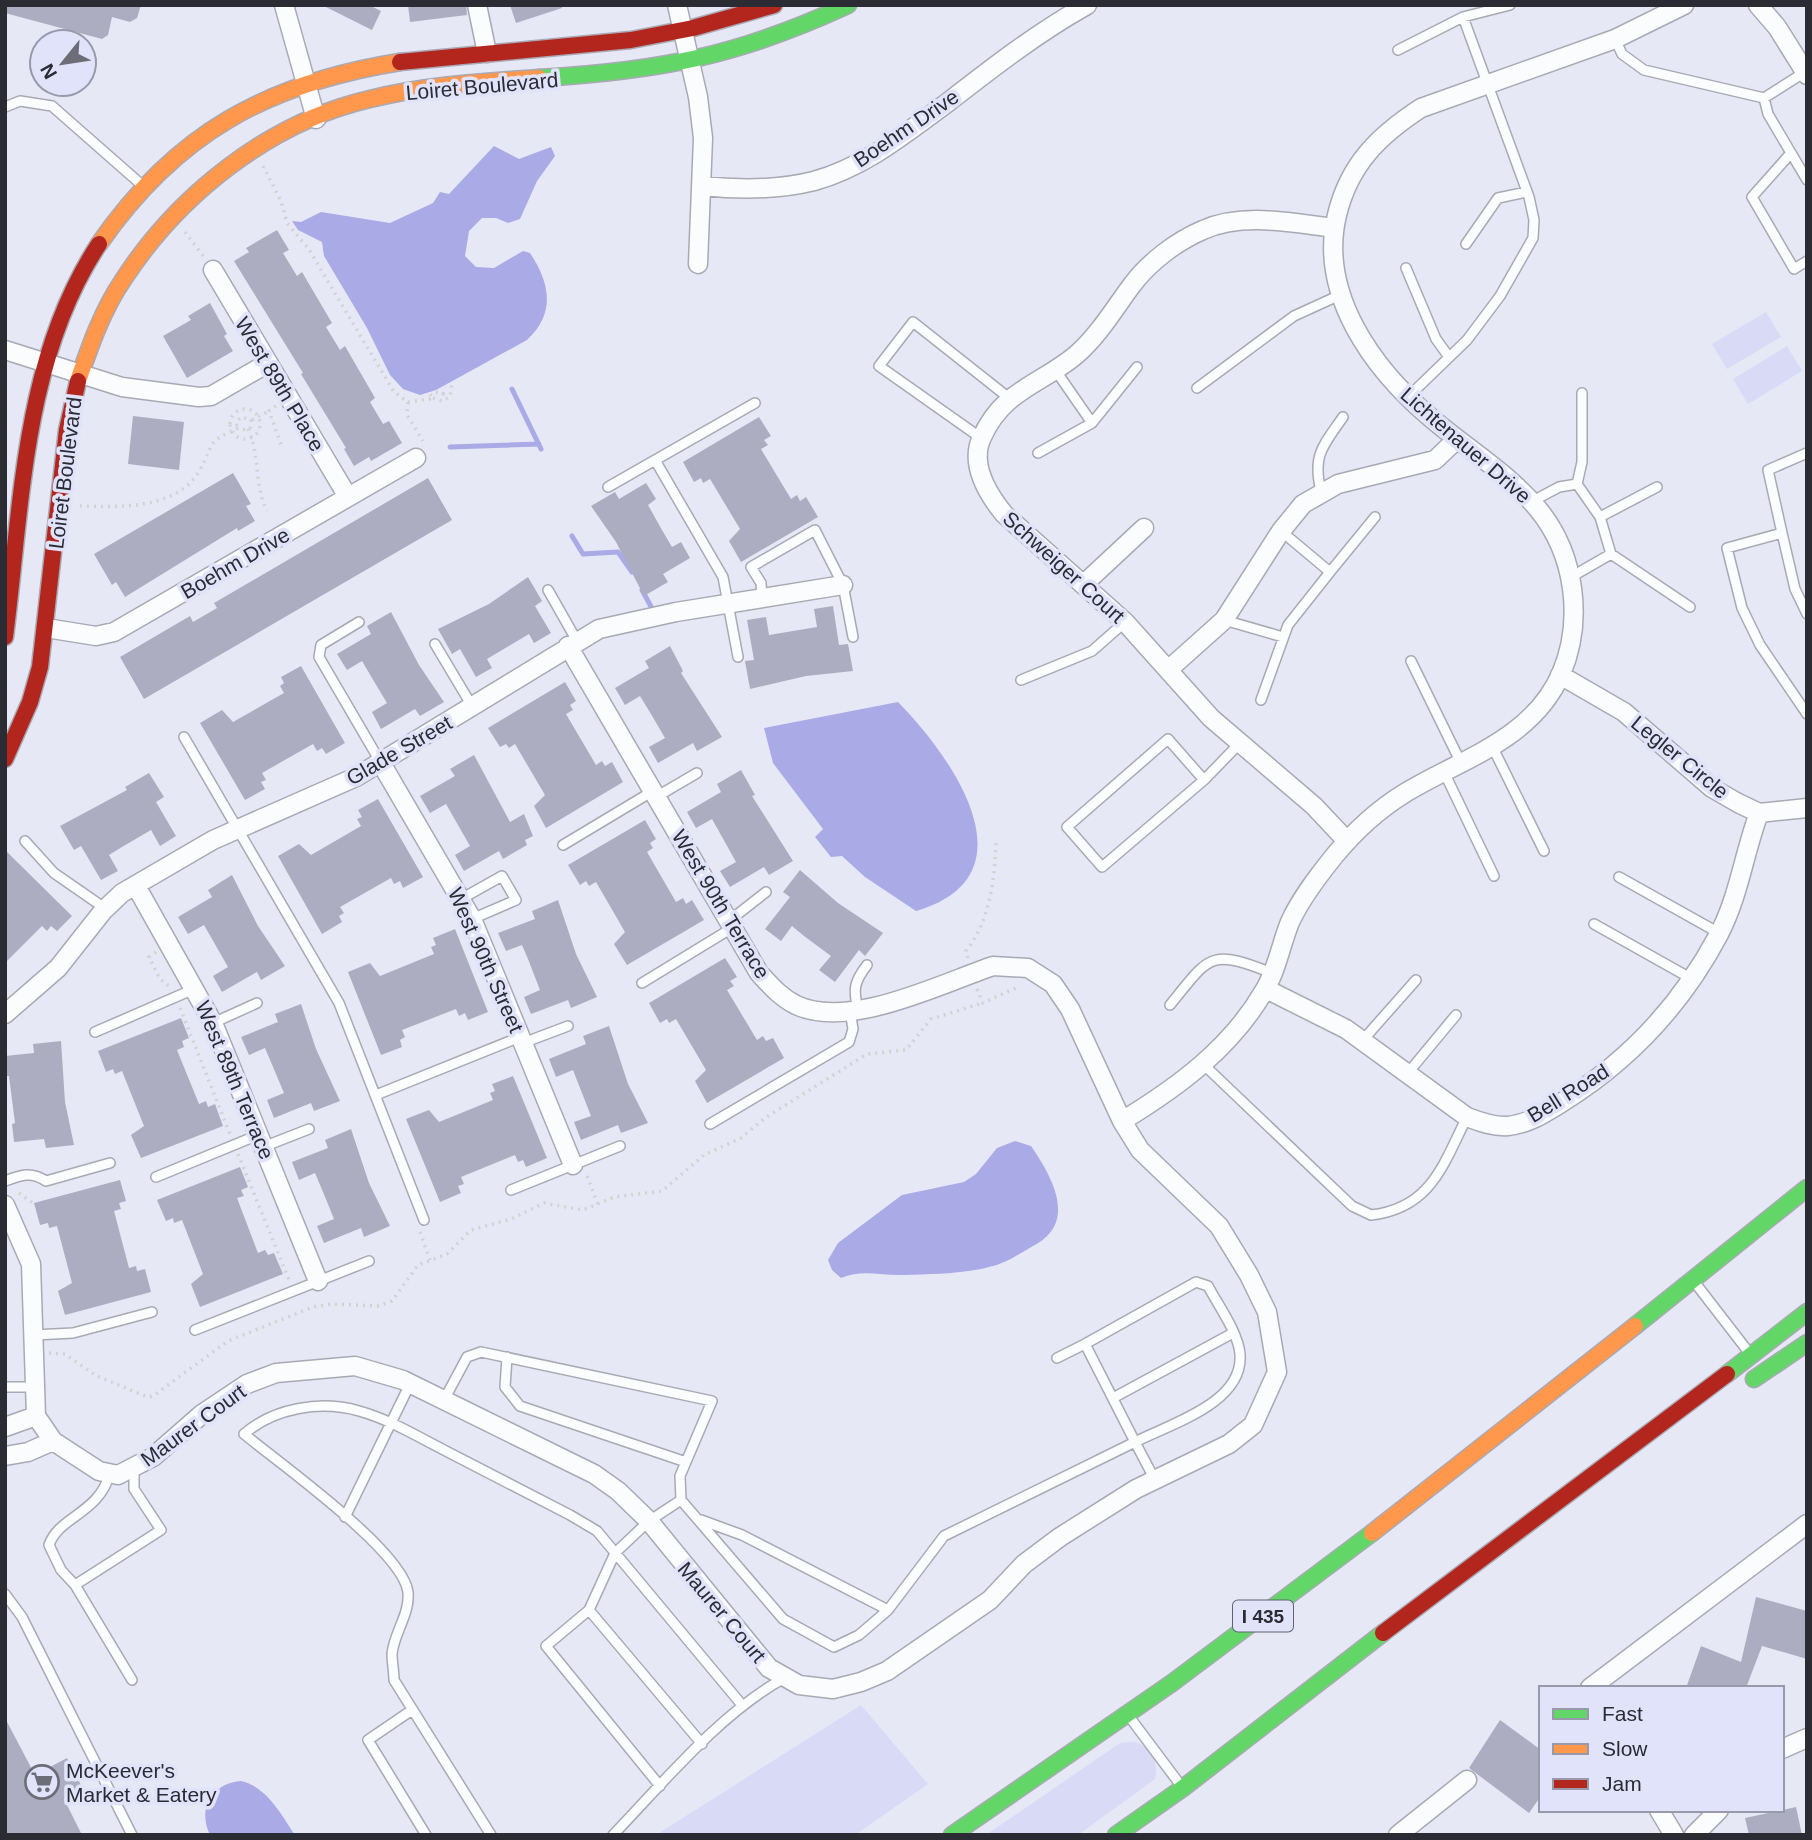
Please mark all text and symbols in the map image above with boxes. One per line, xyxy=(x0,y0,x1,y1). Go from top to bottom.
north arrow xyxy=(28,28,98,98)
text: N xyxy=(36,60,61,82)
street label: Loiret Boulevard xyxy=(405,68,559,104)
street label: Boehm Drive xyxy=(849,85,963,171)
street label: West 89th Place xyxy=(231,313,329,455)
street label: Lichtenauer Drive xyxy=(1396,382,1536,508)
street label: Loiret Boulevard xyxy=(44,396,86,550)
street label: Schweiger Court xyxy=(999,507,1129,628)
street label: Boehm Drive xyxy=(177,523,293,603)
street label: Glade Street xyxy=(342,710,456,789)
street label: Legler Circle xyxy=(1627,711,1733,803)
street label: West 90th Terrace xyxy=(667,825,775,983)
street label: West 90th Street xyxy=(444,884,528,1036)
street label: West 89th Terrace xyxy=(191,997,279,1163)
street label: Bell Road xyxy=(1523,1059,1613,1127)
street label: Maurer Court xyxy=(136,1379,250,1471)
street label: Maurer Court xyxy=(673,1557,771,1667)
road number: I 435 xyxy=(1233,1600,1293,1632)
legend xyxy=(1539,1686,1784,1812)
text: Fast xyxy=(1602,1702,1643,1725)
text: Slow xyxy=(1602,1737,1648,1760)
place label: McKeever's Market & Eatery xyxy=(66,1759,217,1806)
supermarket icon: McKeever's Market & Eatery xyxy=(23,1763,61,1801)
text: Jam xyxy=(1602,1772,1642,1795)

